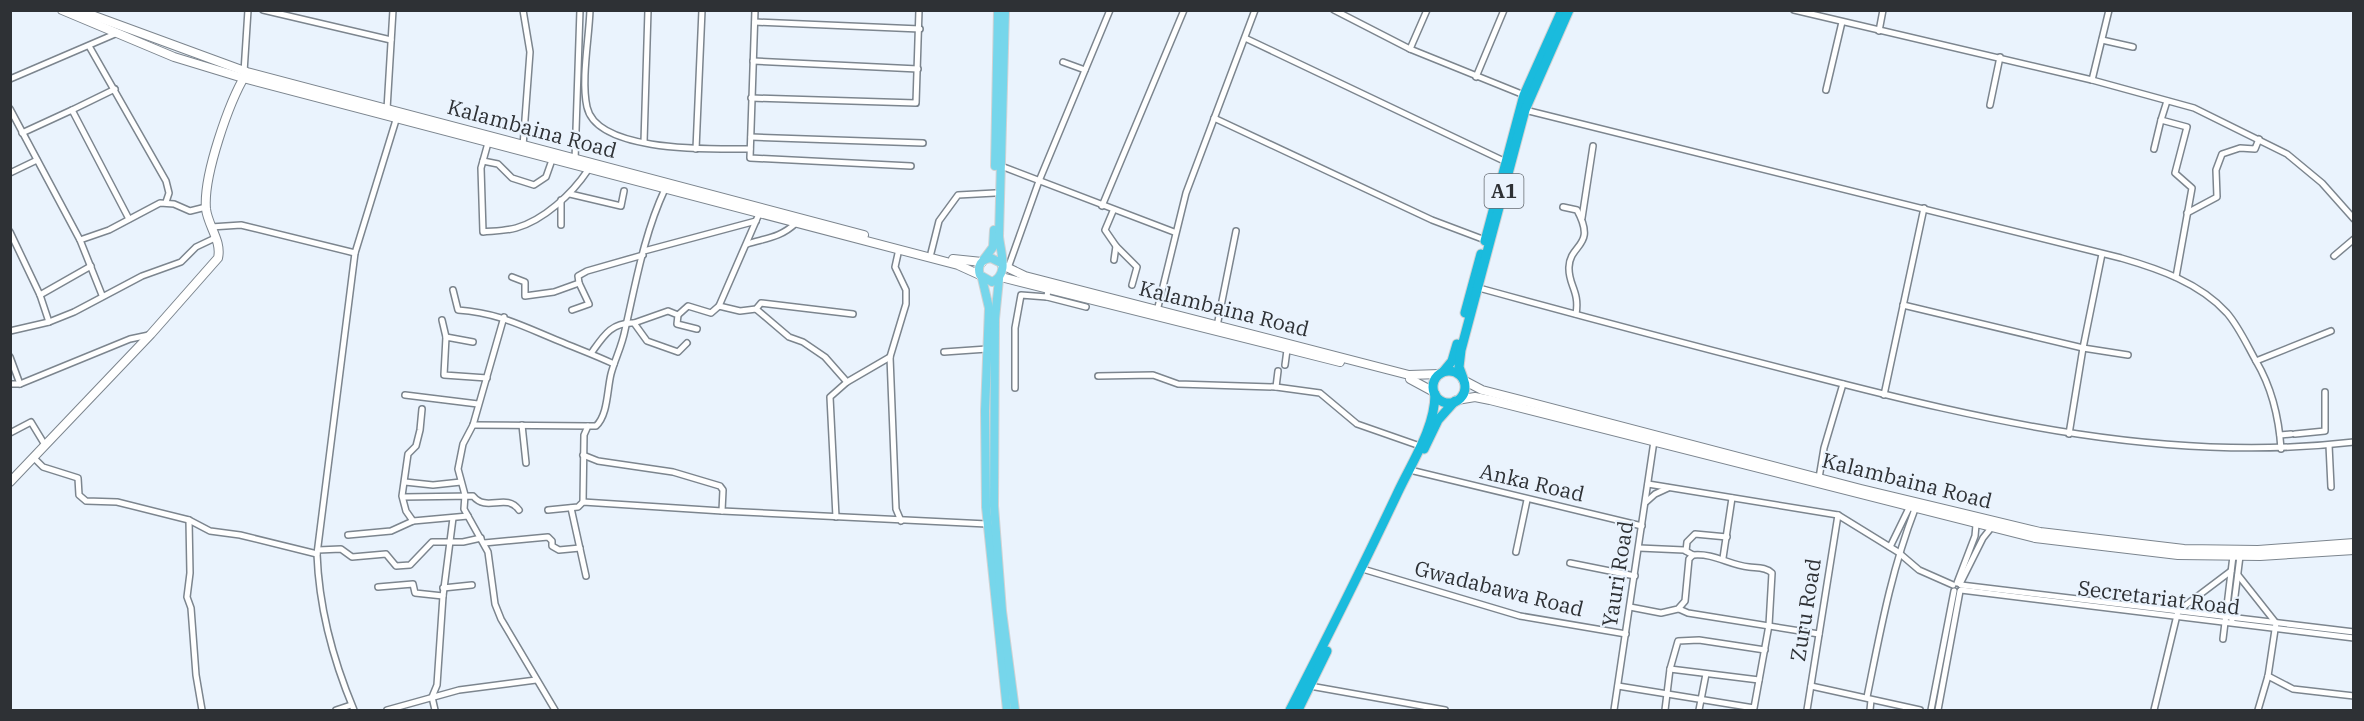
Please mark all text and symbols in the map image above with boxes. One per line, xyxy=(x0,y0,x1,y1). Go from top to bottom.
street label: Kalambaina Road xyxy=(444,92,620,164)
road number: A1 xyxy=(1484,174,1524,208)
street label: Kalambaina Road xyxy=(1136,273,1312,343)
street label: Kalambaina Road xyxy=(1819,445,1995,515)
street label: Anka Road xyxy=(1477,456,1587,508)
street label: Yauri Road xyxy=(1595,519,1639,629)
street label: Gwadabawa Road xyxy=(1412,553,1587,623)
street label: Zuru Road xyxy=(1783,556,1827,663)
street label: Secretariat Road xyxy=(2076,573,2242,621)

